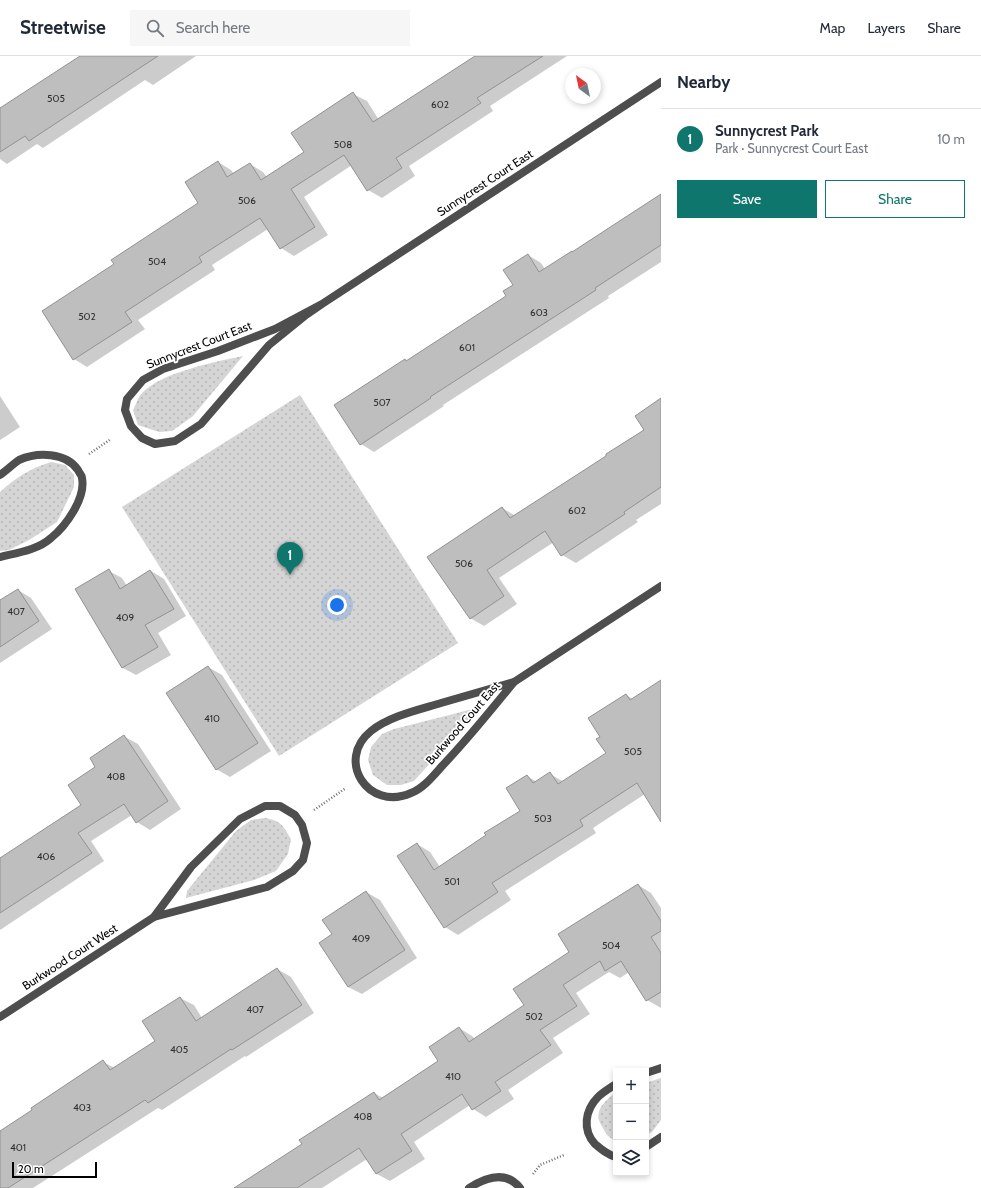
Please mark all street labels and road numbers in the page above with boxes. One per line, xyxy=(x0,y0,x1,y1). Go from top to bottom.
street label: Sunnycrest Court East xyxy=(434,146,536,219)
street label: Sunnycrest Court East xyxy=(144,318,254,372)
street label: Burkwood Court East xyxy=(422,678,503,768)
street label: Burkwood Court West xyxy=(19,920,120,993)

